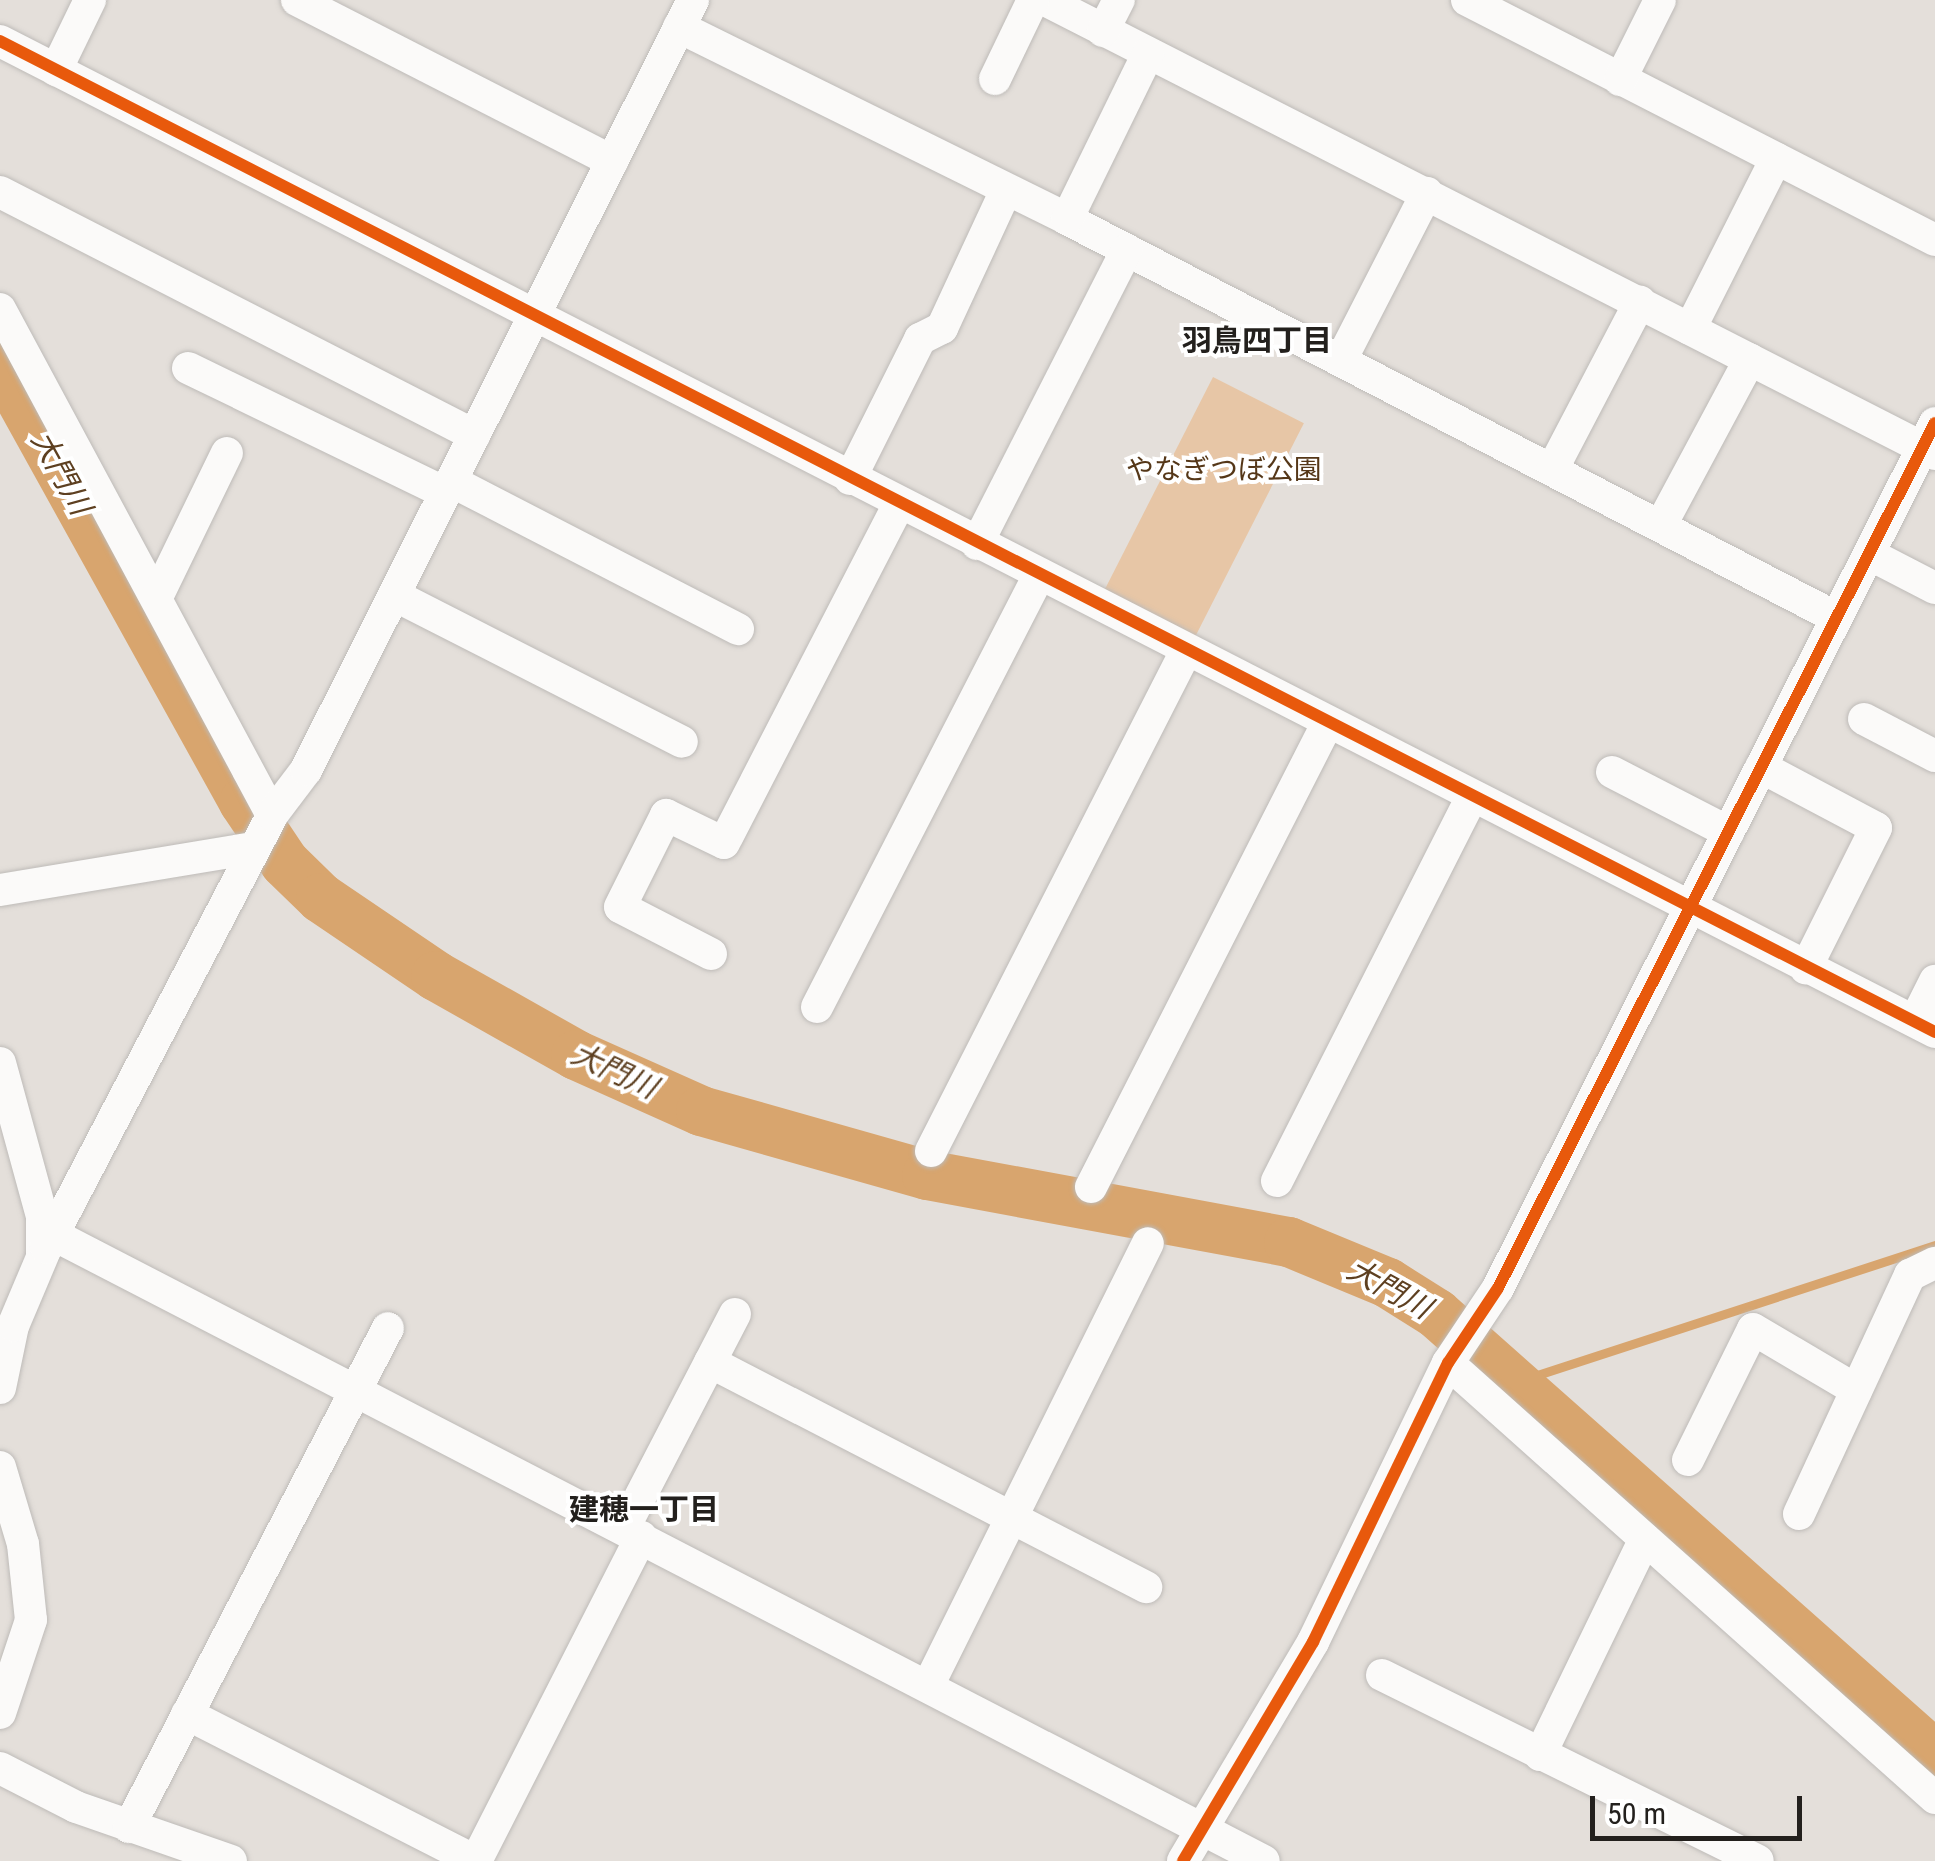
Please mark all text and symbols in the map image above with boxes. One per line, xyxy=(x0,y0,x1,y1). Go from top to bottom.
district label: 羽鳥四丁目 xyxy=(1182,323,1332,359)
water label: 大門川 xyxy=(23,425,99,521)
park label: やなぎつぼ公園 xyxy=(1126,453,1322,487)
water label: 大門川 xyxy=(566,1036,662,1106)
water label: 大門川 xyxy=(1341,1251,1437,1327)
district label: 建穂一丁目 xyxy=(569,1492,719,1528)
scale bar xyxy=(1595,1776,1808,1838)
text: 50 m xyxy=(1607,1796,1666,1831)

